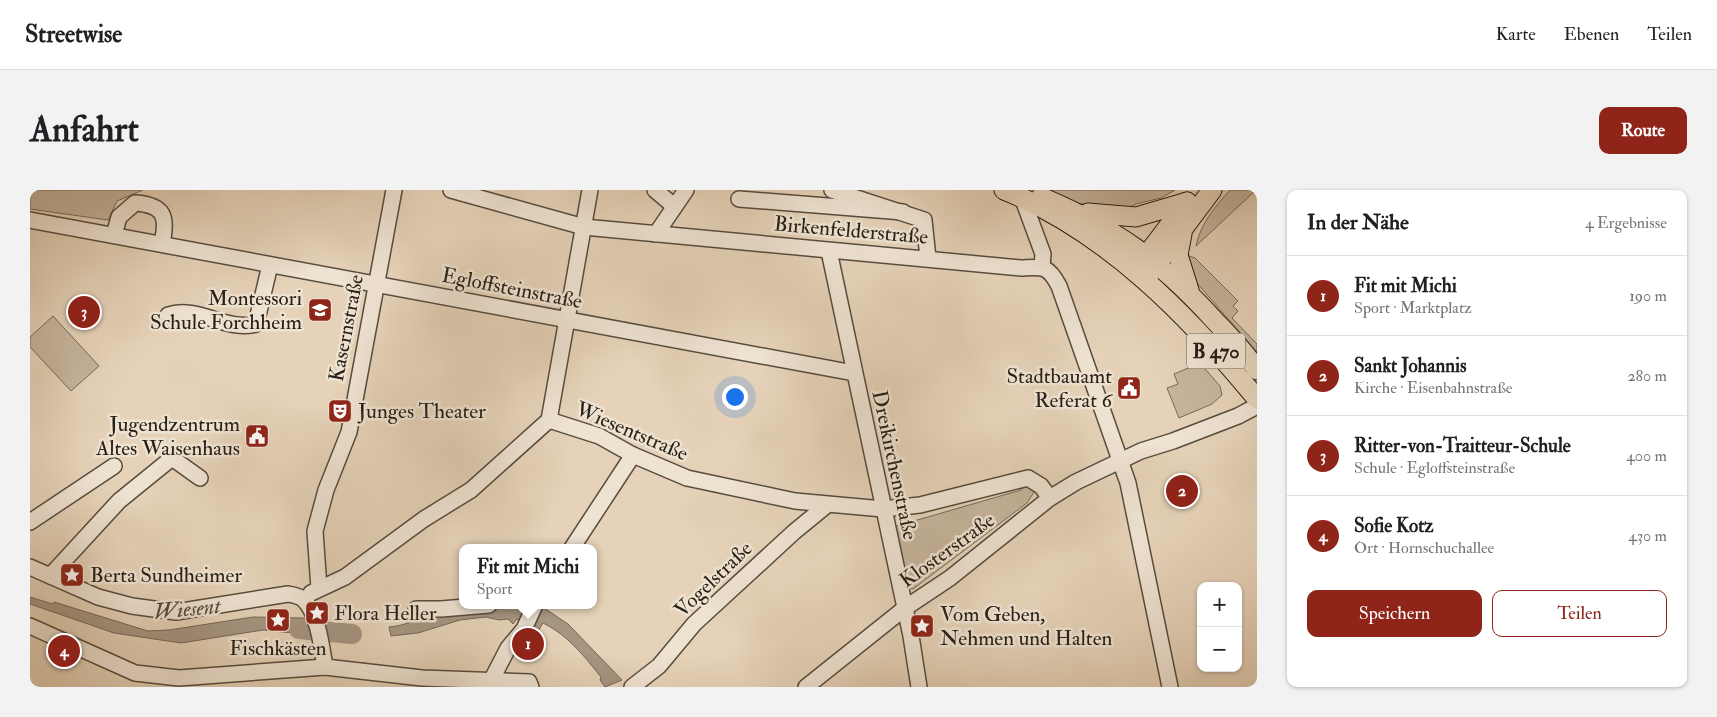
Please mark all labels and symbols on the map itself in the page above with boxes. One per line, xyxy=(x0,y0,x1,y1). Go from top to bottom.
street label: Birkenfelderstraße xyxy=(773,210,929,251)
street label: Egloffsteinstraße xyxy=(439,262,585,315)
street label: Kasernstraße xyxy=(323,272,370,384)
place label: Montessori Schule Forchheim xyxy=(150,285,302,336)
pin: 3 xyxy=(68,293,100,331)
school or university icon: Montessori Schule Forchheim xyxy=(307,297,333,323)
road number: B 470 xyxy=(1187,334,1245,368)
place label: Stadtbauamt Referat 6 xyxy=(1006,363,1113,414)
public building icon: Stadtbauamt Referat 6 xyxy=(1116,375,1142,401)
your location xyxy=(722,384,748,410)
street label: Dreikirchenstraße xyxy=(865,388,924,543)
street label: Wiesentstraße xyxy=(571,395,692,467)
theatre icon: Junges Theater xyxy=(327,398,353,424)
place label: Junges Theater xyxy=(357,398,486,425)
place label: Jugendzentrum Altes Waisenhaus xyxy=(95,411,240,462)
public building icon: Jugendzentrum Altes Waisenhaus xyxy=(244,423,270,449)
pin: 2 xyxy=(1166,472,1198,510)
street label: Klosterstraße xyxy=(894,507,1000,594)
street label: Vogelstraße xyxy=(669,535,758,623)
place icon: Berta Sundheimer xyxy=(59,562,85,588)
place label: Berta Sundheimer xyxy=(90,562,242,589)
water label: Wiesent xyxy=(153,592,223,626)
place icon: Flora Heller xyxy=(304,600,330,626)
place label: Flora Heller xyxy=(334,600,437,627)
place label: Vom Geben, Nehmen und Halten xyxy=(940,601,1112,652)
place icon: Fischkästen xyxy=(265,607,291,633)
place icon: Vom Geben, Nehmen und Halten xyxy=(909,613,935,639)
pin: 1 xyxy=(512,625,544,663)
pin: 4 xyxy=(48,632,80,670)
place label: Fischkästen xyxy=(229,635,327,662)

